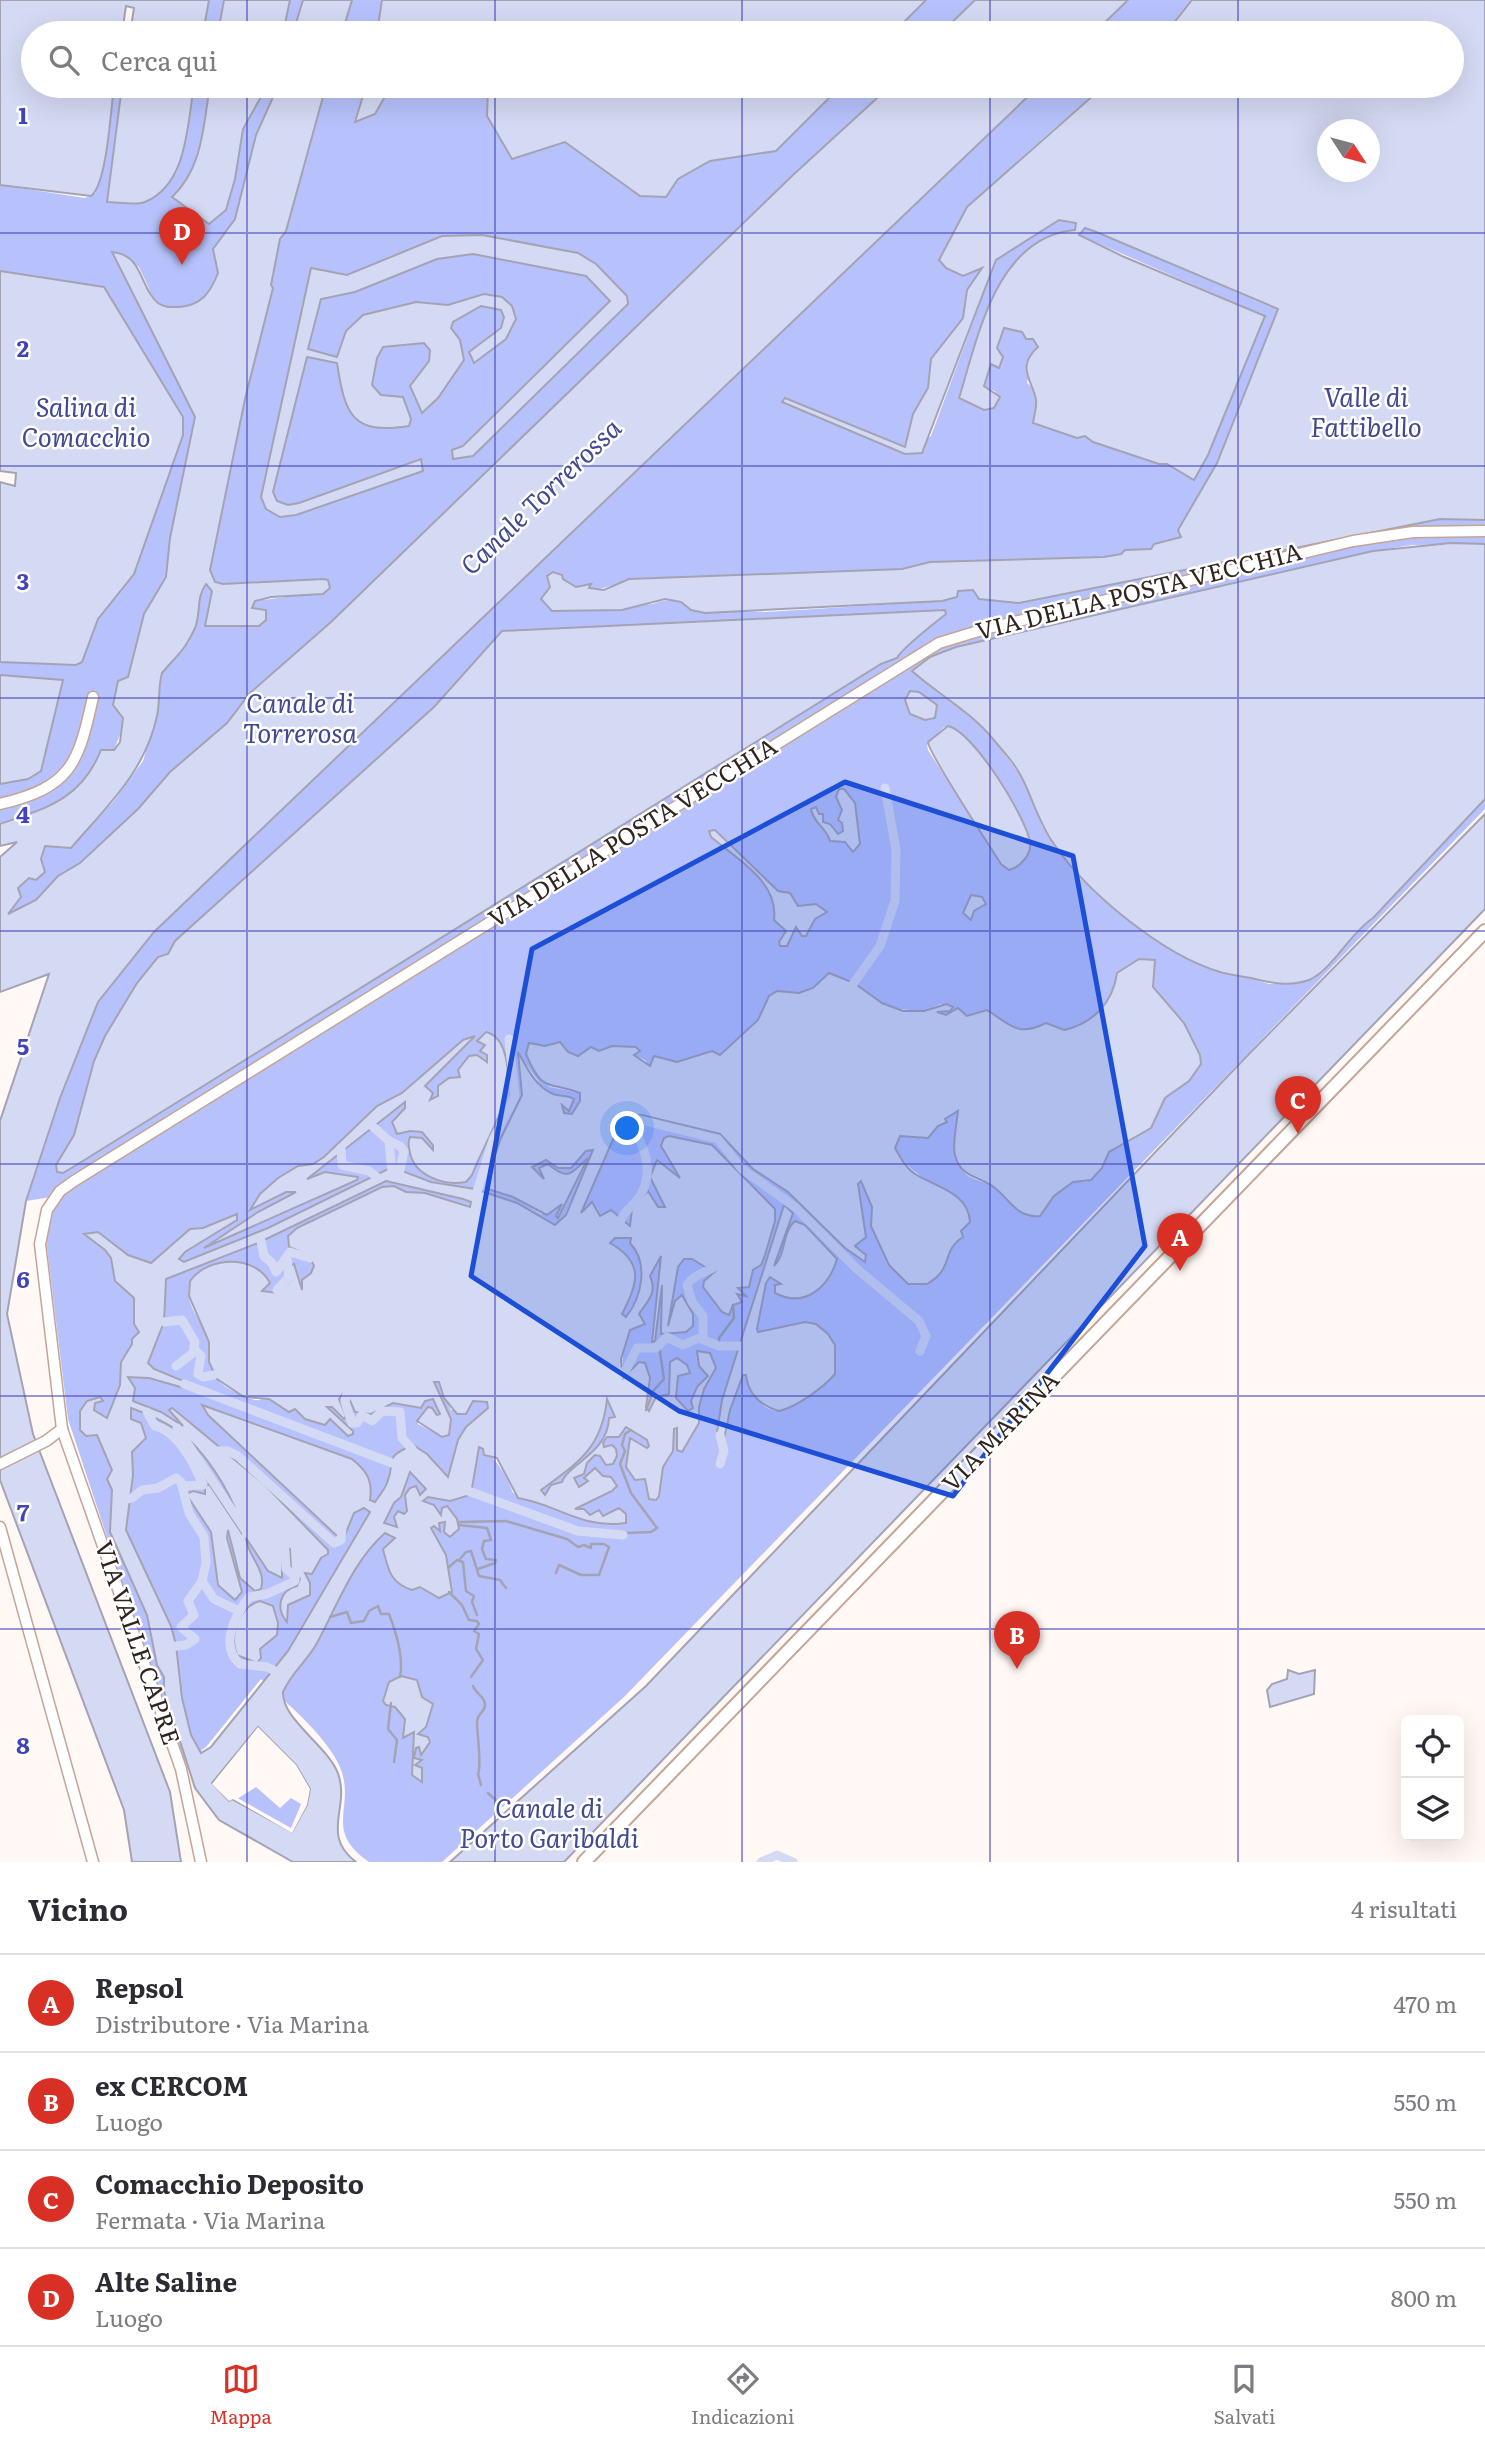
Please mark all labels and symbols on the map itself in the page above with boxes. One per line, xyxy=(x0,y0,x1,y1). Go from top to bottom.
text: 1 xyxy=(18,97,28,131)
north arrow xyxy=(1317,119,1380,182)
pin: D xyxy=(159,207,205,265)
text: 2 xyxy=(17,330,29,364)
water label: Valle di Fattibello xyxy=(1310,376,1422,445)
water label: Salina di Comacchio xyxy=(22,386,150,455)
water label: Canale Torrerossa xyxy=(450,408,629,582)
street label: VIA DELLA POSTA VECCHIA xyxy=(972,532,1305,647)
text: 3 xyxy=(17,563,29,597)
water label: Canale di Torrerosa xyxy=(243,682,357,751)
street label: VIA DELLA POSTA VECCHIA xyxy=(480,727,783,934)
text: 4 xyxy=(16,796,30,830)
text: 5 xyxy=(17,1028,29,1062)
pin: C xyxy=(1275,1076,1321,1134)
your location xyxy=(610,1111,644,1145)
pin: A xyxy=(1157,1213,1203,1271)
text: 6 xyxy=(16,1261,30,1295)
street label: VIA MARINA xyxy=(933,1362,1066,1498)
text: 7 xyxy=(17,1494,30,1528)
street label: VIA VALLE CAPRE xyxy=(88,1535,191,1749)
pin: B xyxy=(994,1611,1040,1669)
text: 8 xyxy=(16,1727,30,1761)
water label: Canale di Porto Garibaldi xyxy=(459,1787,639,1856)

